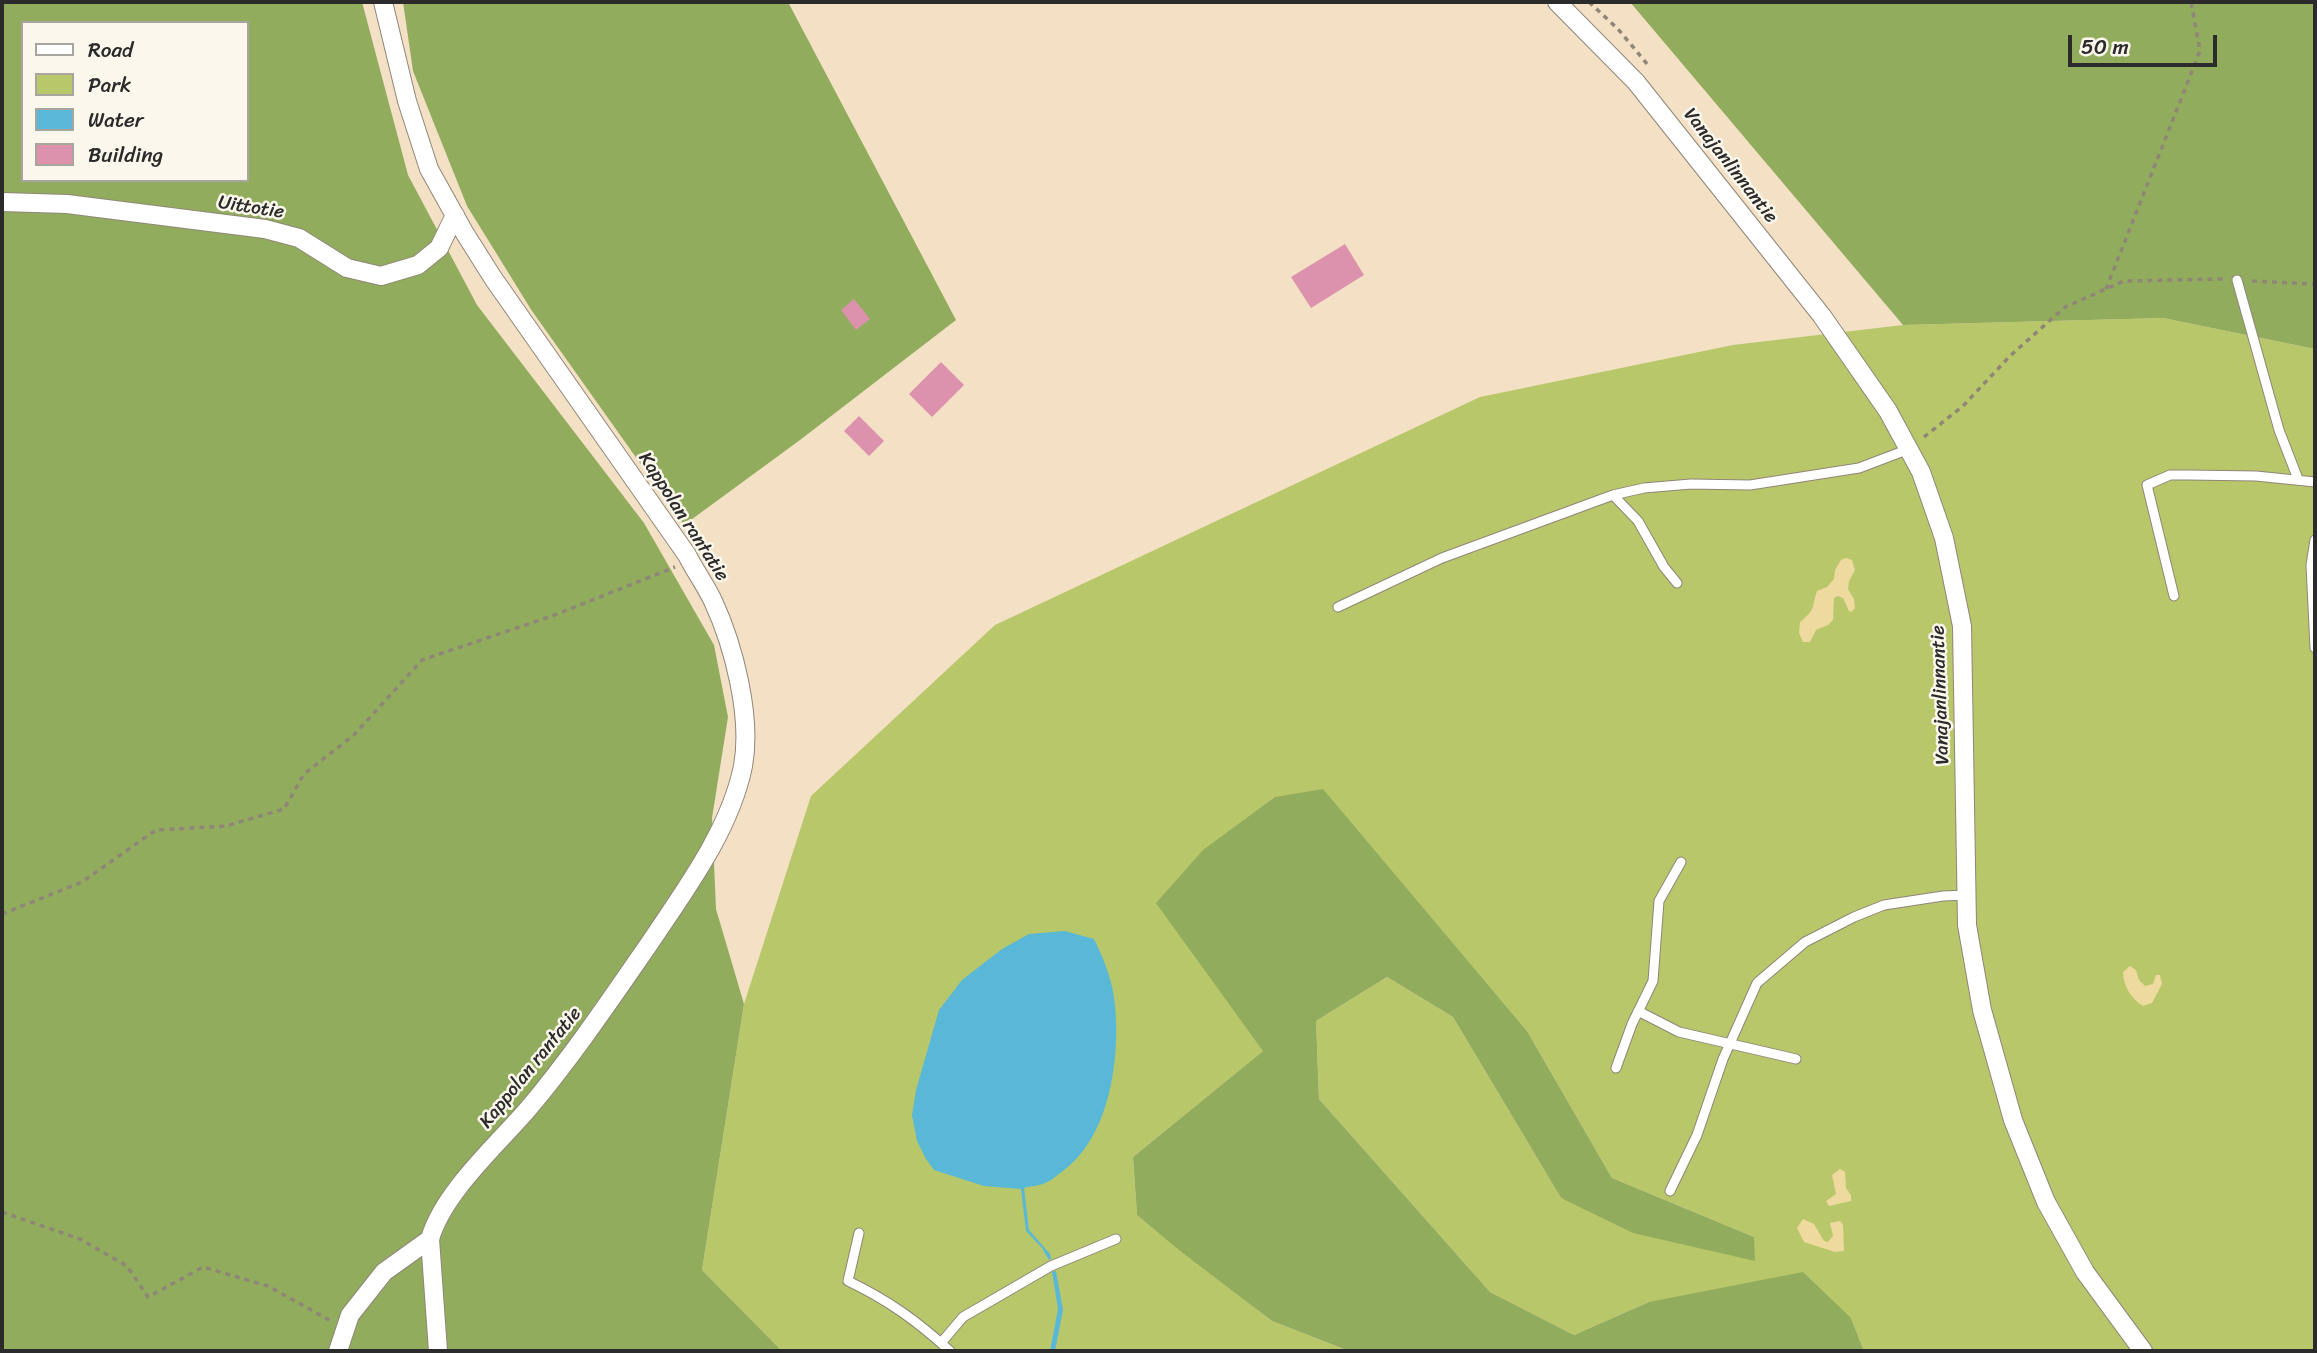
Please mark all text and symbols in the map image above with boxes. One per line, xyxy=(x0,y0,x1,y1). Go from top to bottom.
legend xyxy=(21,21,248,182)
scale bar xyxy=(2072,21,2221,65)
text: 50 m xyxy=(2081,28,2129,66)
text: Road xyxy=(88,31,133,69)
text: Park xyxy=(88,66,131,104)
text: Water xyxy=(88,101,143,139)
street label: Vanajanlinnantie xyxy=(1678,104,1782,228)
text: Building xyxy=(88,136,163,174)
street label: Uittotie xyxy=(216,192,286,224)
street label: Kappolan rantatie xyxy=(633,448,733,586)
street label: Vanajanlinnantie xyxy=(1927,625,1955,765)
street label: Kappolan rantatie xyxy=(475,1003,587,1133)

